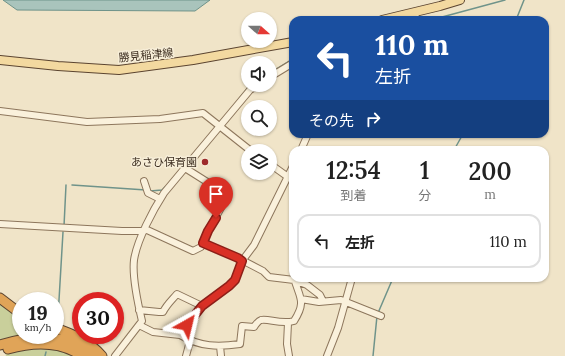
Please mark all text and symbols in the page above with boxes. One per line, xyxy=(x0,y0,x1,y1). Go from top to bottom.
north arrow xyxy=(241,12,277,48)
map controls xyxy=(241,12,277,180)
text: 110 m xyxy=(375,27,449,63)
icon: left xyxy=(309,32,361,84)
street label: 勝見稲津線 xyxy=(118,45,174,65)
button: sound xyxy=(241,56,277,92)
text: 左折 xyxy=(375,65,411,88)
button: search xyxy=(241,100,277,136)
icon: right xyxy=(362,108,384,130)
text: その先 xyxy=(309,111,354,130)
button: layers xyxy=(241,144,277,180)
place label: あさひ保育園 xyxy=(131,155,197,169)
text: 12:54 xyxy=(326,155,381,186)
text: 1 xyxy=(420,155,429,186)
text: 200 xyxy=(469,156,512,187)
marker: あさひ保育園 xyxy=(200,157,210,167)
pin xyxy=(199,177,233,218)
icon: arrive xyxy=(205,183,227,205)
text: m xyxy=(484,186,496,203)
text: 到着 xyxy=(341,187,367,204)
text: 分 xyxy=(418,187,431,204)
icon: left xyxy=(311,230,333,252)
text: 110 m xyxy=(489,232,527,251)
text: 左折 xyxy=(345,233,375,252)
speed limit sign: 30 xyxy=(72,292,124,344)
text: 19 xyxy=(28,300,48,325)
position arrow xyxy=(166,304,208,346)
text: km/h xyxy=(24,321,52,334)

